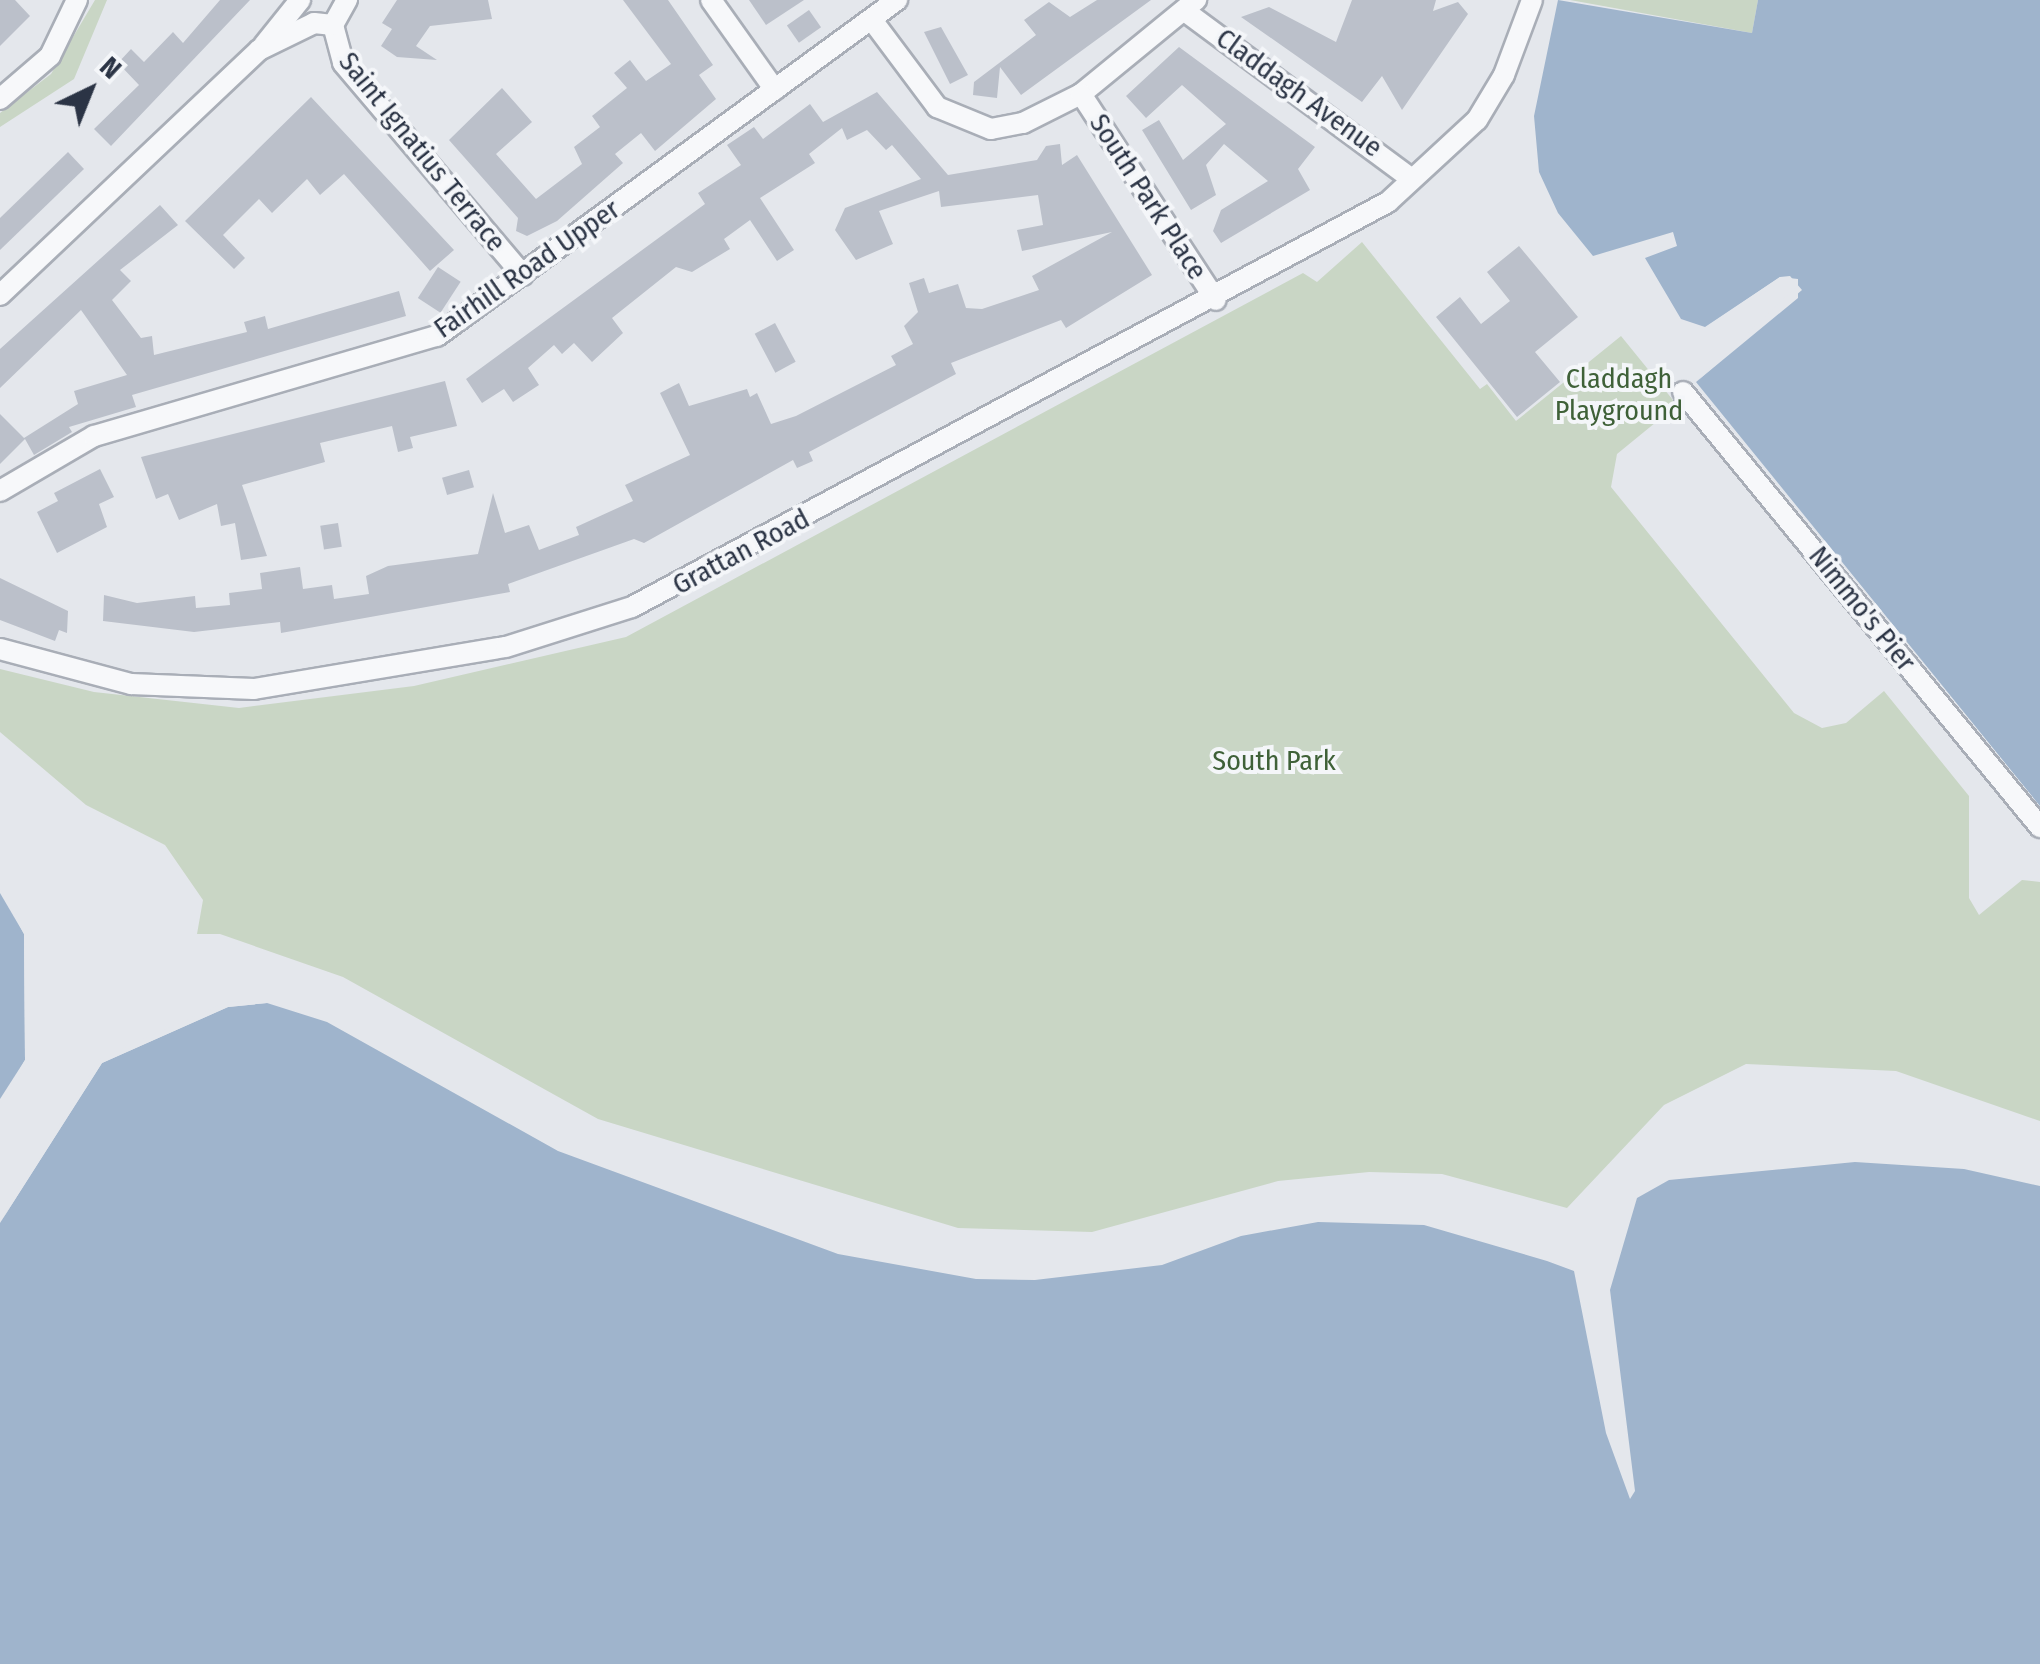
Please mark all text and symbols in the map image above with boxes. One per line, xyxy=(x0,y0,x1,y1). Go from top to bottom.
street label: Claddagh Avenue xyxy=(1209,22,1389,164)
north arrow xyxy=(40,40,140,140)
street label: Saint Ignatius Terrace xyxy=(331,46,513,258)
text: N xyxy=(93,50,128,85)
street label: South Park Place xyxy=(1082,108,1214,286)
street label: Fairhill Road Upper xyxy=(428,192,626,346)
park label: Claddagh Playground xyxy=(1555,362,1683,428)
street label: Grattan Road xyxy=(667,502,815,602)
street label: Nimmo's Pier xyxy=(1801,540,1923,678)
park label: South Park xyxy=(1212,744,1336,778)

